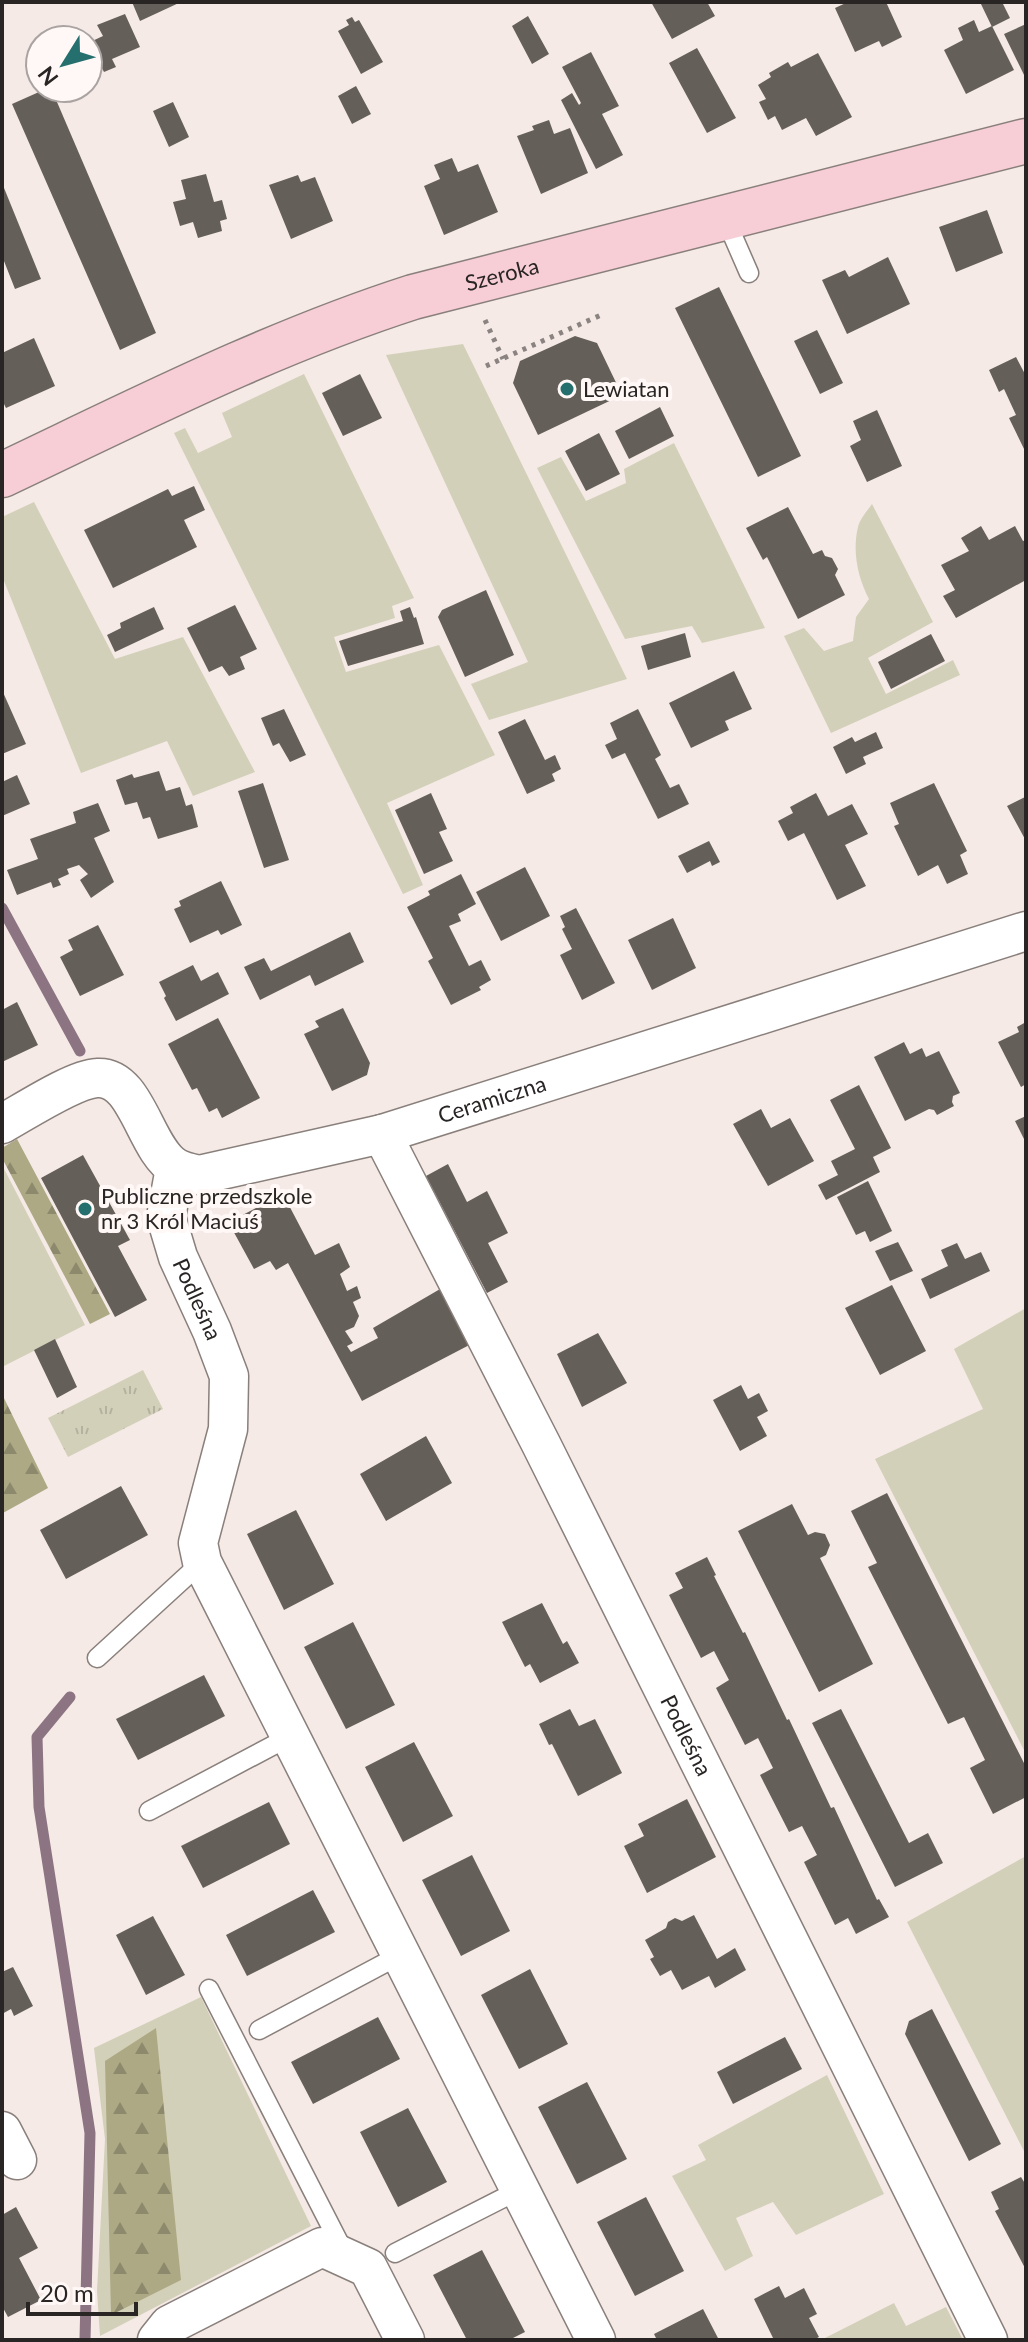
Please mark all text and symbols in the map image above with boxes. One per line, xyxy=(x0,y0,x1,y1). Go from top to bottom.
north arrow xyxy=(24,24,104,104)
text: N xyxy=(32,61,64,91)
street label: Szeroka xyxy=(462,252,542,296)
place label: Lewiatan xyxy=(583,375,669,402)
marker: Lewiatan xyxy=(558,380,576,398)
street label: Ceramiczna xyxy=(434,1069,549,1129)
place label: Publiczne przedszkole nr 3 Król Maciuś xyxy=(101,1182,312,1234)
marker: Publiczne przedszkole nr 3 Król Maciuś xyxy=(76,1200,94,1218)
street label: Podleśna xyxy=(167,1254,228,1344)
street label: Podleśna xyxy=(655,1690,718,1780)
scale bar xyxy=(28,2266,136,2316)
text: 20 m xyxy=(40,2278,94,2307)

